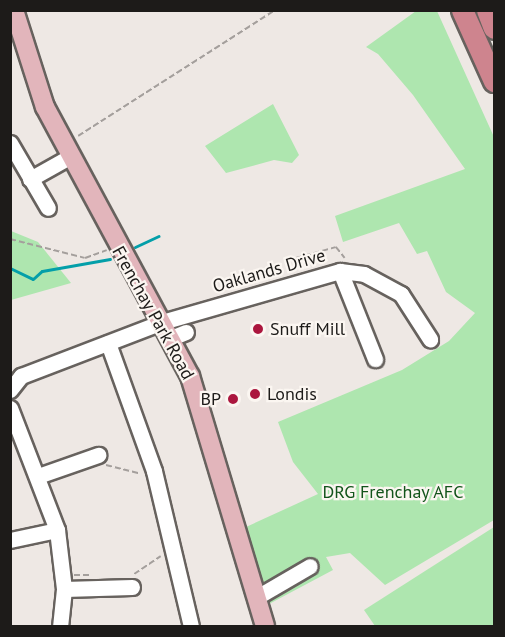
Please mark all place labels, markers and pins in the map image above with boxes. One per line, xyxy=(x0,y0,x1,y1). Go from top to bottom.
place label: Snuff Mill xyxy=(270,318,345,340)
marker: Snuff Mill xyxy=(251,322,265,336)
place label: Londis xyxy=(267,383,317,405)
marker: Londis xyxy=(248,387,262,401)
place label: BP xyxy=(200,388,221,410)
marker: BP xyxy=(226,392,240,406)

